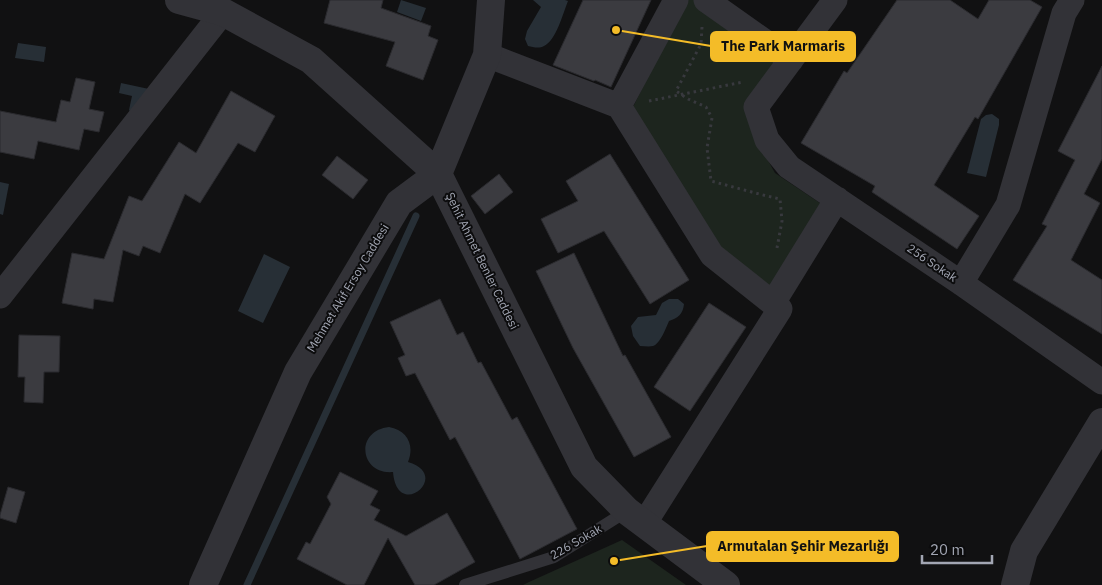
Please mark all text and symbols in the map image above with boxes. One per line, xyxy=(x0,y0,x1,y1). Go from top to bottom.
callout: The Park Marmaris xyxy=(711,32,855,61)
text: The Park Marmaris xyxy=(721,37,845,55)
street label: Şehit Ahmet Benler Caddesi xyxy=(443,190,522,332)
street label: Mehmet Akif Ersoy Caddesi xyxy=(303,221,392,355)
street label: 256 Sokak xyxy=(904,240,961,285)
street label: 226 Sokak xyxy=(547,520,605,562)
callout: Armutalan Şehir Mezarlığı xyxy=(707,532,898,561)
scale bar xyxy=(922,532,992,564)
text: Armutalan Şehir Mezarlığı xyxy=(717,537,889,555)
text: 20 m xyxy=(930,540,965,559)

